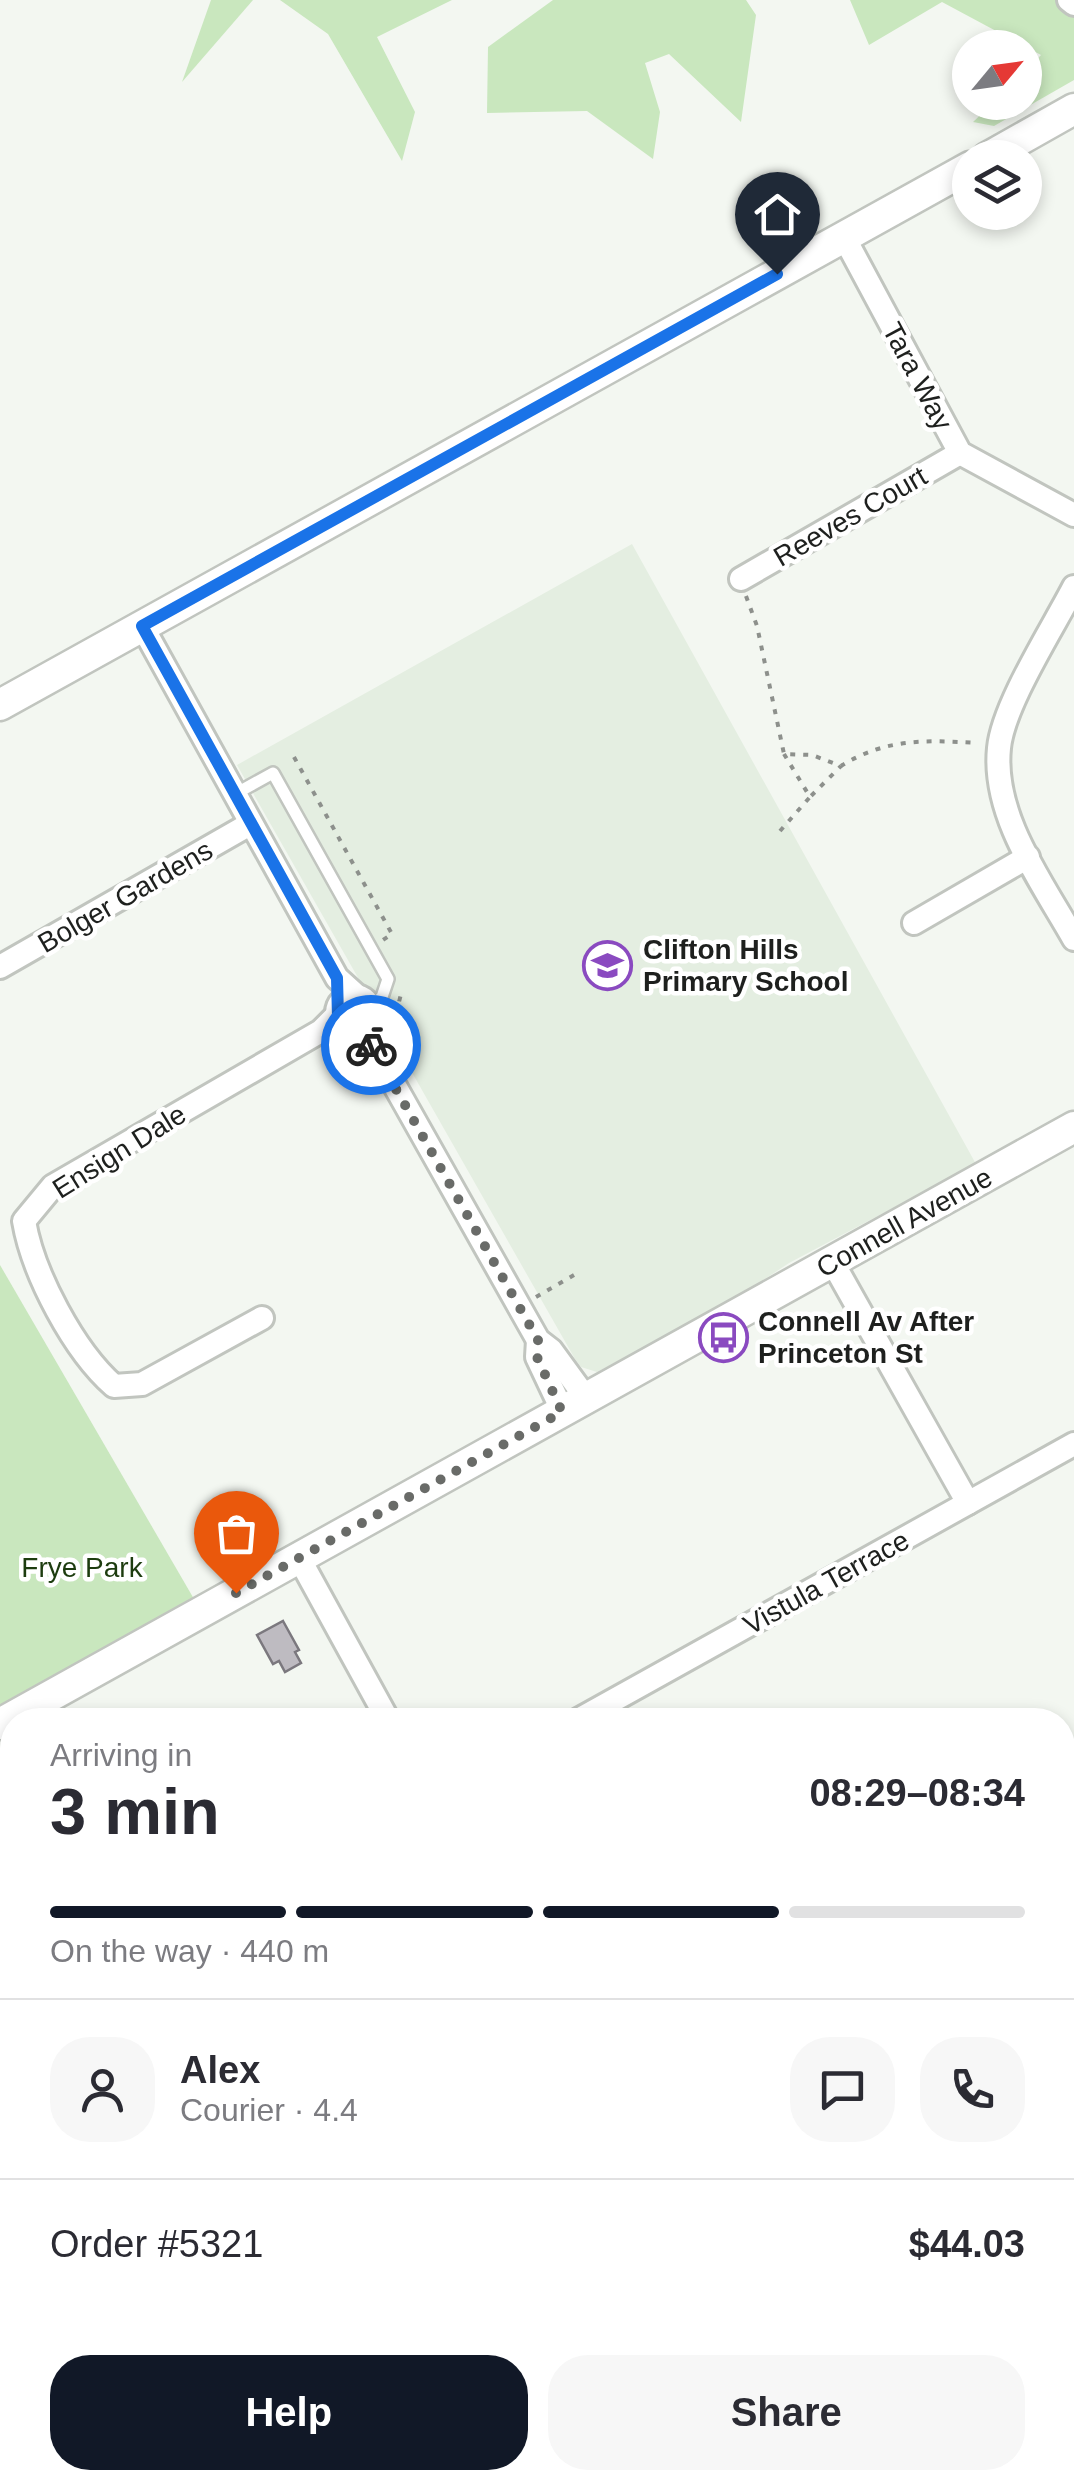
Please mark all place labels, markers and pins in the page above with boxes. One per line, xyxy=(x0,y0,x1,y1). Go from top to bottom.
pin xyxy=(735,172,820,275)
place label: Clifton Hills Primary School xyxy=(643,934,848,997)
school or university icon: Clifton Hills Primary School xyxy=(582,939,634,991)
place label: Connell Av After Princeton St xyxy=(758,1306,974,1369)
bus stop icon: Connell Av After Princeton St xyxy=(697,1311,749,1363)
pin xyxy=(194,1491,279,1594)

